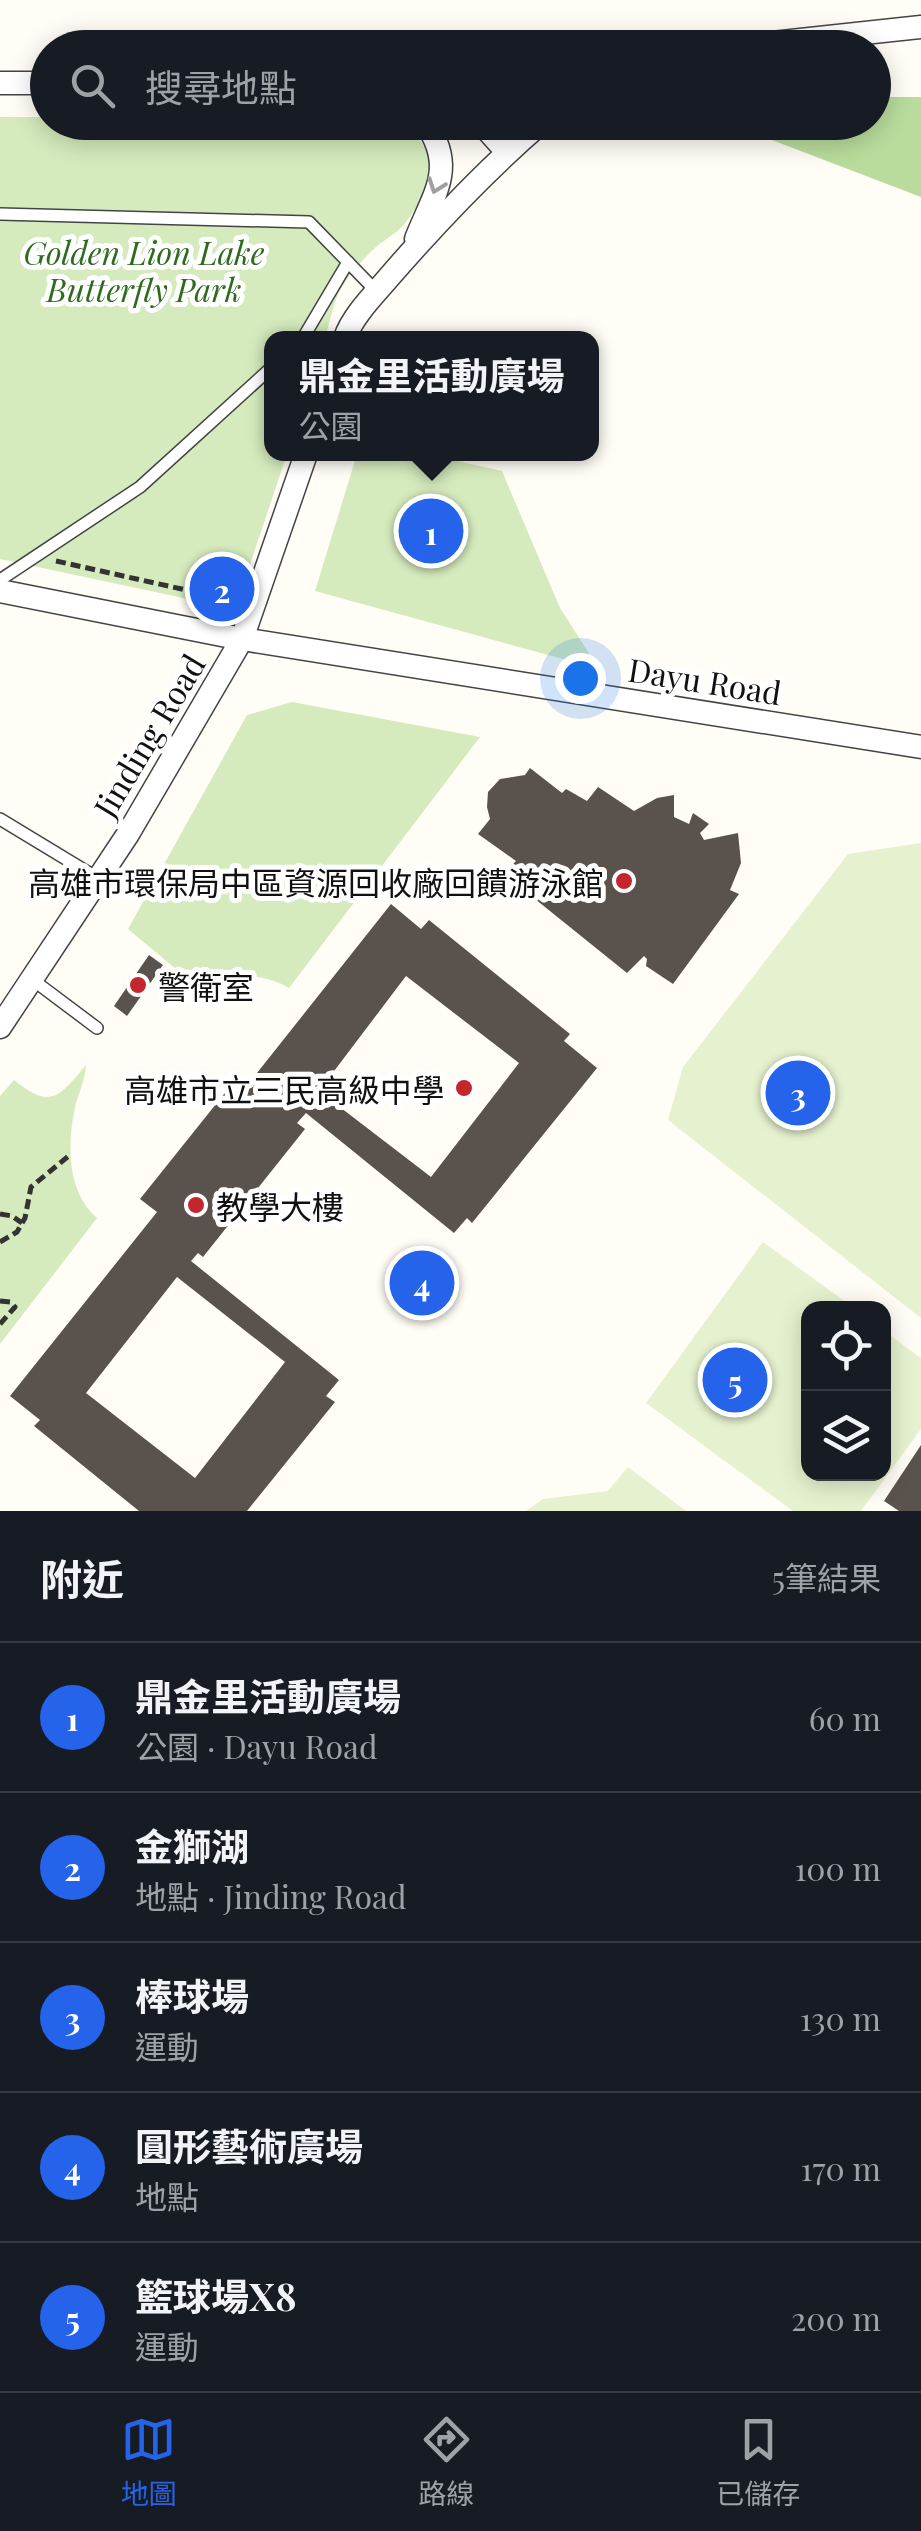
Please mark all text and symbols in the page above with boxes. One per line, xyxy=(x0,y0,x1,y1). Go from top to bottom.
search box xyxy=(30,30,891,140)
icon: search xyxy=(65,58,120,113)
text: 搜尋地點 xyxy=(145,61,297,112)
one-way arrow xyxy=(427,176,448,193)
park label: Golden Lion Lake Butterfly Park xyxy=(23,230,265,310)
popup xyxy=(264,331,599,461)
text: 鼎金里活動廣場 xyxy=(298,349,565,400)
text: 公園 xyxy=(298,403,363,446)
pin: 1 xyxy=(398,494,464,568)
pin: 2 xyxy=(190,552,254,626)
street label: Jinding Road xyxy=(82,645,214,825)
street label: Dayu Road xyxy=(625,647,785,713)
your location xyxy=(555,653,606,704)
place label: 高雄市環保局中區資源回收廠回饋游泳館 xyxy=(28,860,604,903)
marker: 高雄市環保局中區資源回收廠回饋游泳館 xyxy=(613,870,635,892)
place label: 警衛室 xyxy=(158,964,254,1007)
marker: 警衛室 xyxy=(127,974,149,996)
pin: 3 xyxy=(766,1056,830,1130)
place label: 高雄市立三民高級中學 xyxy=(124,1067,444,1110)
marker: 高雄市立三民高級中學 xyxy=(453,1077,475,1099)
place label: 教學大樓 xyxy=(216,1184,344,1227)
marker: 教學大樓 xyxy=(185,1194,207,1216)
pin: 4 xyxy=(390,1246,454,1320)
map controls xyxy=(801,1301,891,1481)
button: locate xyxy=(801,1301,891,1391)
pin: 5 xyxy=(702,1342,768,1418)
button: layers xyxy=(801,1391,891,1481)
text: 附近 xyxy=(40,1550,124,1606)
text: 5筆結果 xyxy=(772,1555,881,1598)
text: 鼎金里活動廣場 xyxy=(135,1670,401,1721)
text: 1 xyxy=(66,1696,79,1739)
text: 60 m xyxy=(809,1696,881,1739)
text: 公園 · Dayu Road xyxy=(135,1724,378,1767)
text: 金獅湖 xyxy=(135,1820,249,1871)
text: 2 xyxy=(64,1846,81,1889)
text: 100 m xyxy=(794,1846,881,1889)
text: 地點 · Jinding Road xyxy=(135,1874,407,1917)
text: 棒球場 xyxy=(135,1970,249,2021)
text: 3 xyxy=(65,1996,80,2039)
text: 130 m xyxy=(800,1996,881,2039)
text: 運動 xyxy=(135,2024,199,2067)
text: 圓形藝術廣場 xyxy=(135,2120,363,2171)
text: 4 xyxy=(64,2146,81,2189)
text: 170 m xyxy=(801,2146,881,2189)
text: 地點 xyxy=(135,2174,199,2217)
text: 籃球場X8 xyxy=(135,2270,297,2321)
text: 5 xyxy=(65,2296,80,2339)
text: 200 m xyxy=(791,2296,881,2339)
text: 運動 xyxy=(135,2324,199,2367)
tab: 地圖 xyxy=(121,2412,177,2512)
tab: 路線 xyxy=(418,2412,474,2512)
tab: 已儲存 xyxy=(716,2412,800,2512)

